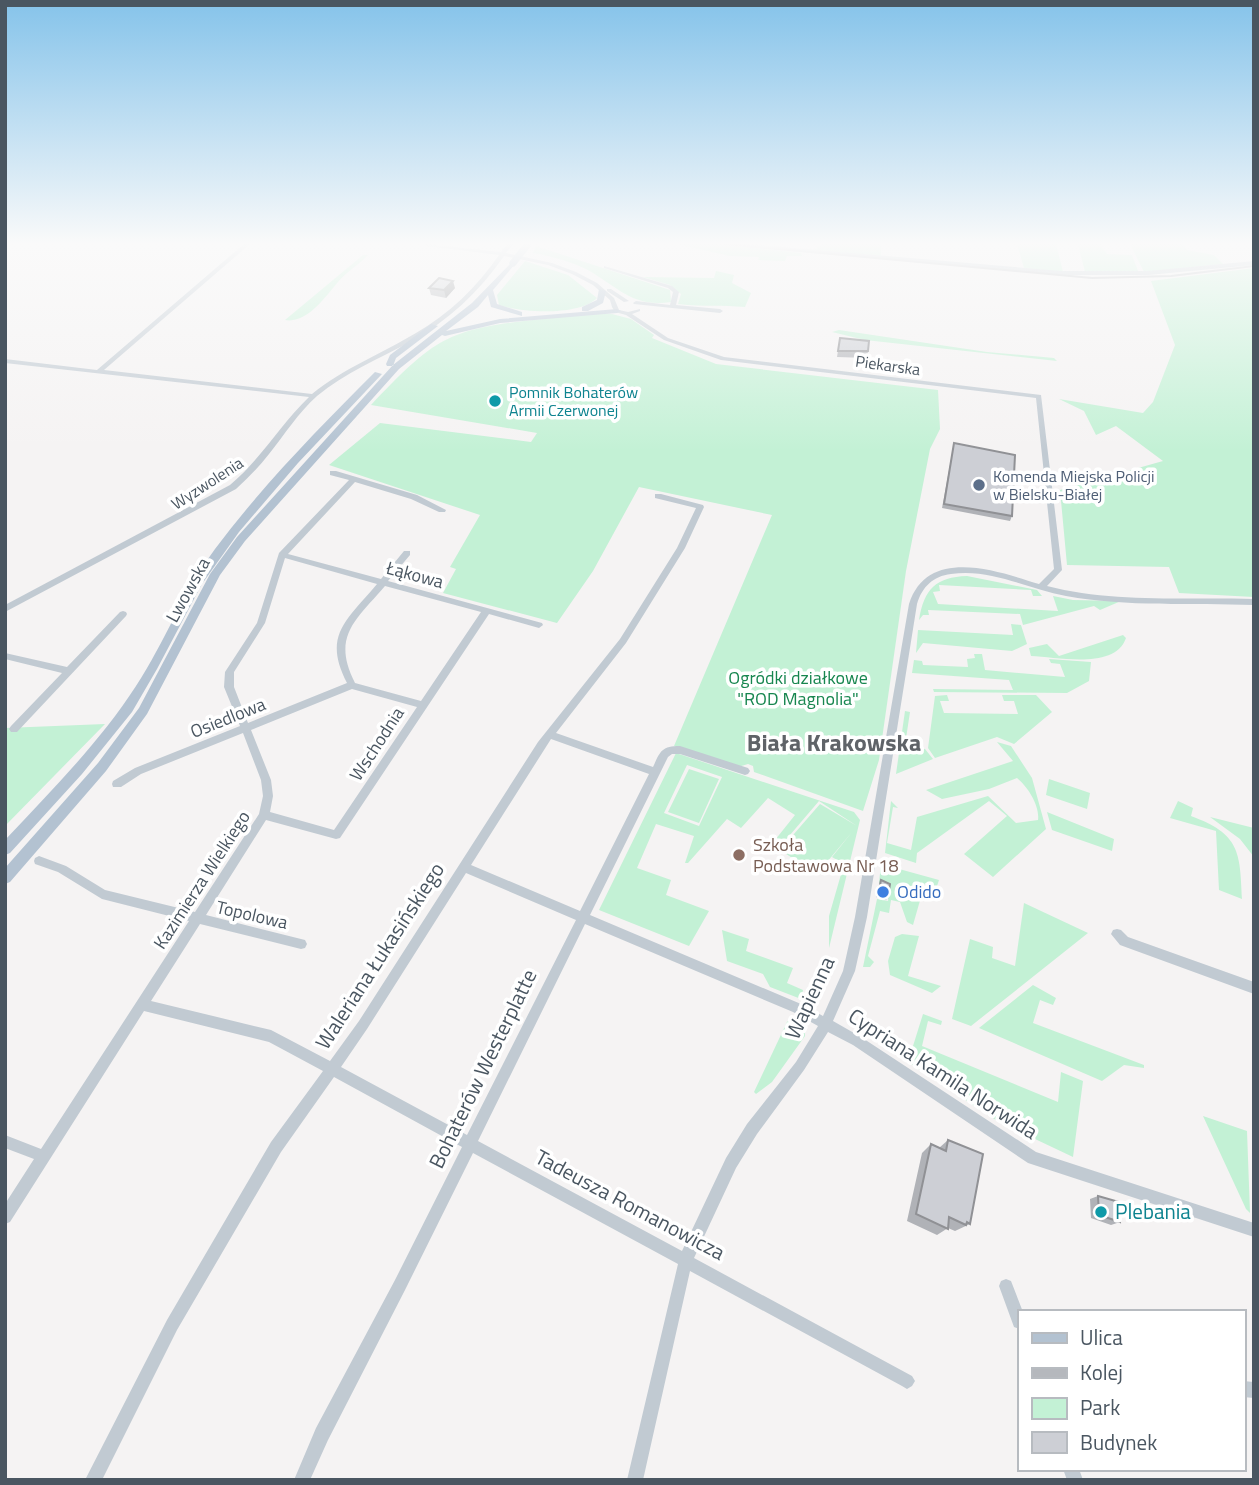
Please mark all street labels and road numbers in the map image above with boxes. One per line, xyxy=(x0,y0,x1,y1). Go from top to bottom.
street label: Piekarska xyxy=(854,349,922,381)
street label: Wyzwolenia xyxy=(166,451,248,515)
street label: Lwowska xyxy=(159,552,216,627)
street label: Łąkowa xyxy=(383,554,447,595)
street label: Osiedlowa xyxy=(186,690,270,745)
street label: Wschodnia xyxy=(343,701,411,786)
street label: Kazimierza Wielkiego xyxy=(147,805,257,954)
street label: Waleriana Łukasińskiego xyxy=(307,856,452,1055)
street label: Topolowa xyxy=(214,893,290,936)
street label: Wapienna xyxy=(776,950,842,1044)
street label: Bohaterów Westerplatte xyxy=(420,964,544,1174)
street label: Cypriana Kamila Norwida xyxy=(842,1000,1045,1147)
street label: Tadeusza Romanowicza xyxy=(530,1140,732,1268)

